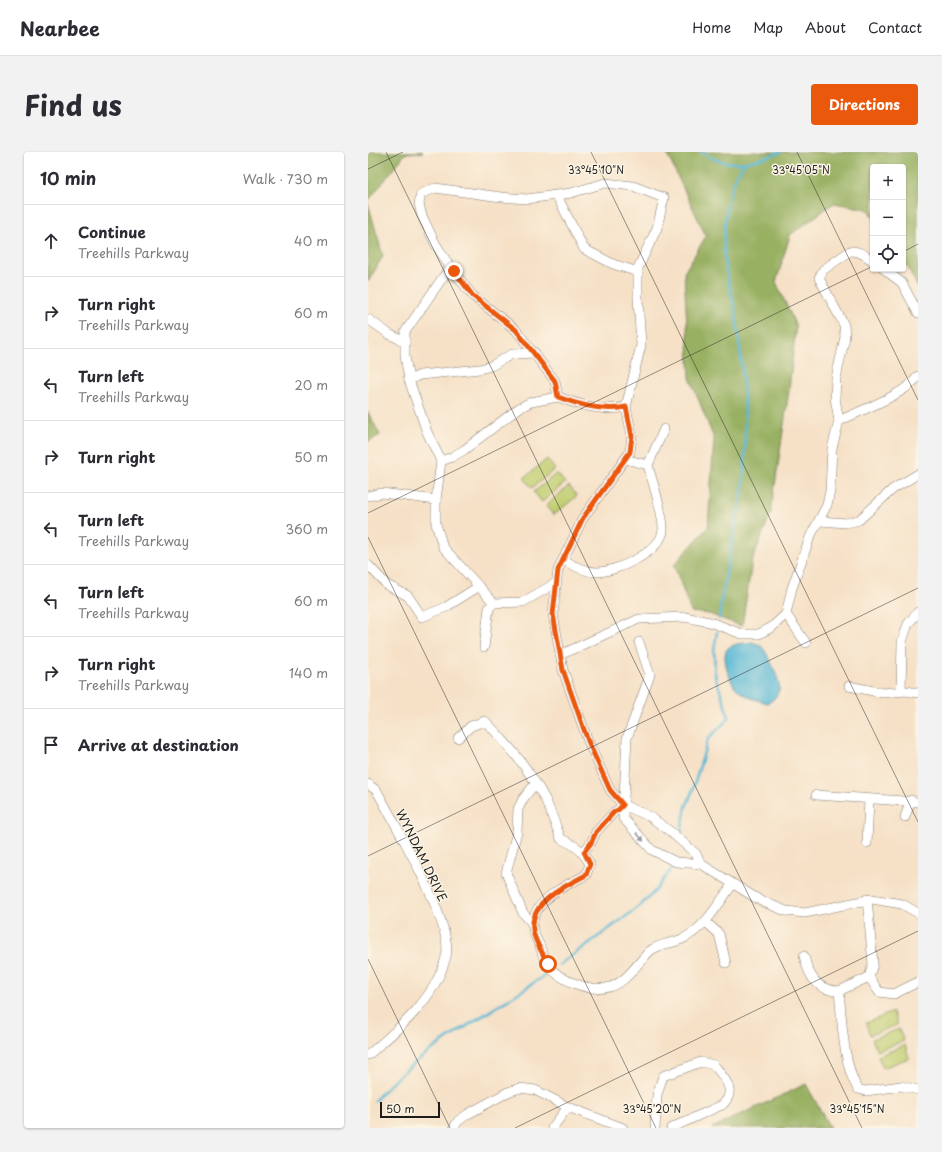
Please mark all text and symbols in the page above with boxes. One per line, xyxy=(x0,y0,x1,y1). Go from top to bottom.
text: Nearbee xyxy=(20,14,100,42)
text: Home xyxy=(692,17,731,38)
text: Map xyxy=(753,17,783,38)
text: About xyxy=(805,17,846,38)
text: Contact xyxy=(868,17,922,38)
text: Find us xyxy=(24,83,122,126)
button: Directions xyxy=(811,84,918,125)
text: 33°45'10"N xyxy=(568,162,624,177)
text: 33°45'05"N xyxy=(772,162,830,177)
map controls xyxy=(870,164,906,272)
button: + xyxy=(870,164,906,200)
text: 10 min xyxy=(40,165,96,191)
text: Walk · 730 m xyxy=(243,169,328,188)
button: − xyxy=(870,200,906,236)
text: Continue xyxy=(78,220,146,243)
icon: ahead xyxy=(40,230,62,252)
text: 40 m xyxy=(294,231,328,250)
button: locate xyxy=(870,236,906,272)
text: Treehills Parkway xyxy=(78,243,189,262)
route end xyxy=(445,262,463,280)
text: Turn right xyxy=(78,292,155,315)
icon: right xyxy=(40,302,62,324)
text: 60 m xyxy=(294,303,328,322)
text: Treehills Parkway xyxy=(78,315,189,334)
text: Turn left xyxy=(78,364,144,387)
icon: left xyxy=(40,374,62,396)
text: 20 m xyxy=(294,375,328,394)
text: Treehills Parkway xyxy=(78,387,189,406)
text: Turn right xyxy=(78,445,155,468)
icon: right xyxy=(40,446,62,468)
text: 50 m xyxy=(294,447,328,466)
text: Turn left xyxy=(78,508,144,531)
icon: left xyxy=(40,518,62,540)
text: 360 m xyxy=(285,519,328,538)
text: Treehills Parkway xyxy=(78,531,189,550)
text: Turn left xyxy=(78,580,144,603)
icon: left xyxy=(40,590,62,612)
text: 60 m xyxy=(294,591,328,610)
text: Treehills Parkway xyxy=(78,603,189,622)
text: Turn right xyxy=(78,652,155,675)
icon: right xyxy=(40,662,62,684)
text: 140 m xyxy=(289,663,328,682)
text: Treehills Parkway xyxy=(78,675,189,694)
text: Arrive at destination xyxy=(78,733,239,756)
icon: arrive xyxy=(40,734,62,756)
street label: WYNDAM DRIVE xyxy=(392,806,452,904)
one-way arrow xyxy=(635,832,645,842)
route start xyxy=(539,955,557,973)
scale bar xyxy=(380,1100,440,1119)
text: 50 m xyxy=(386,1100,415,1117)
text: 33°45'20"N xyxy=(623,1101,681,1116)
text: 33°45'15"N xyxy=(829,1101,885,1116)

